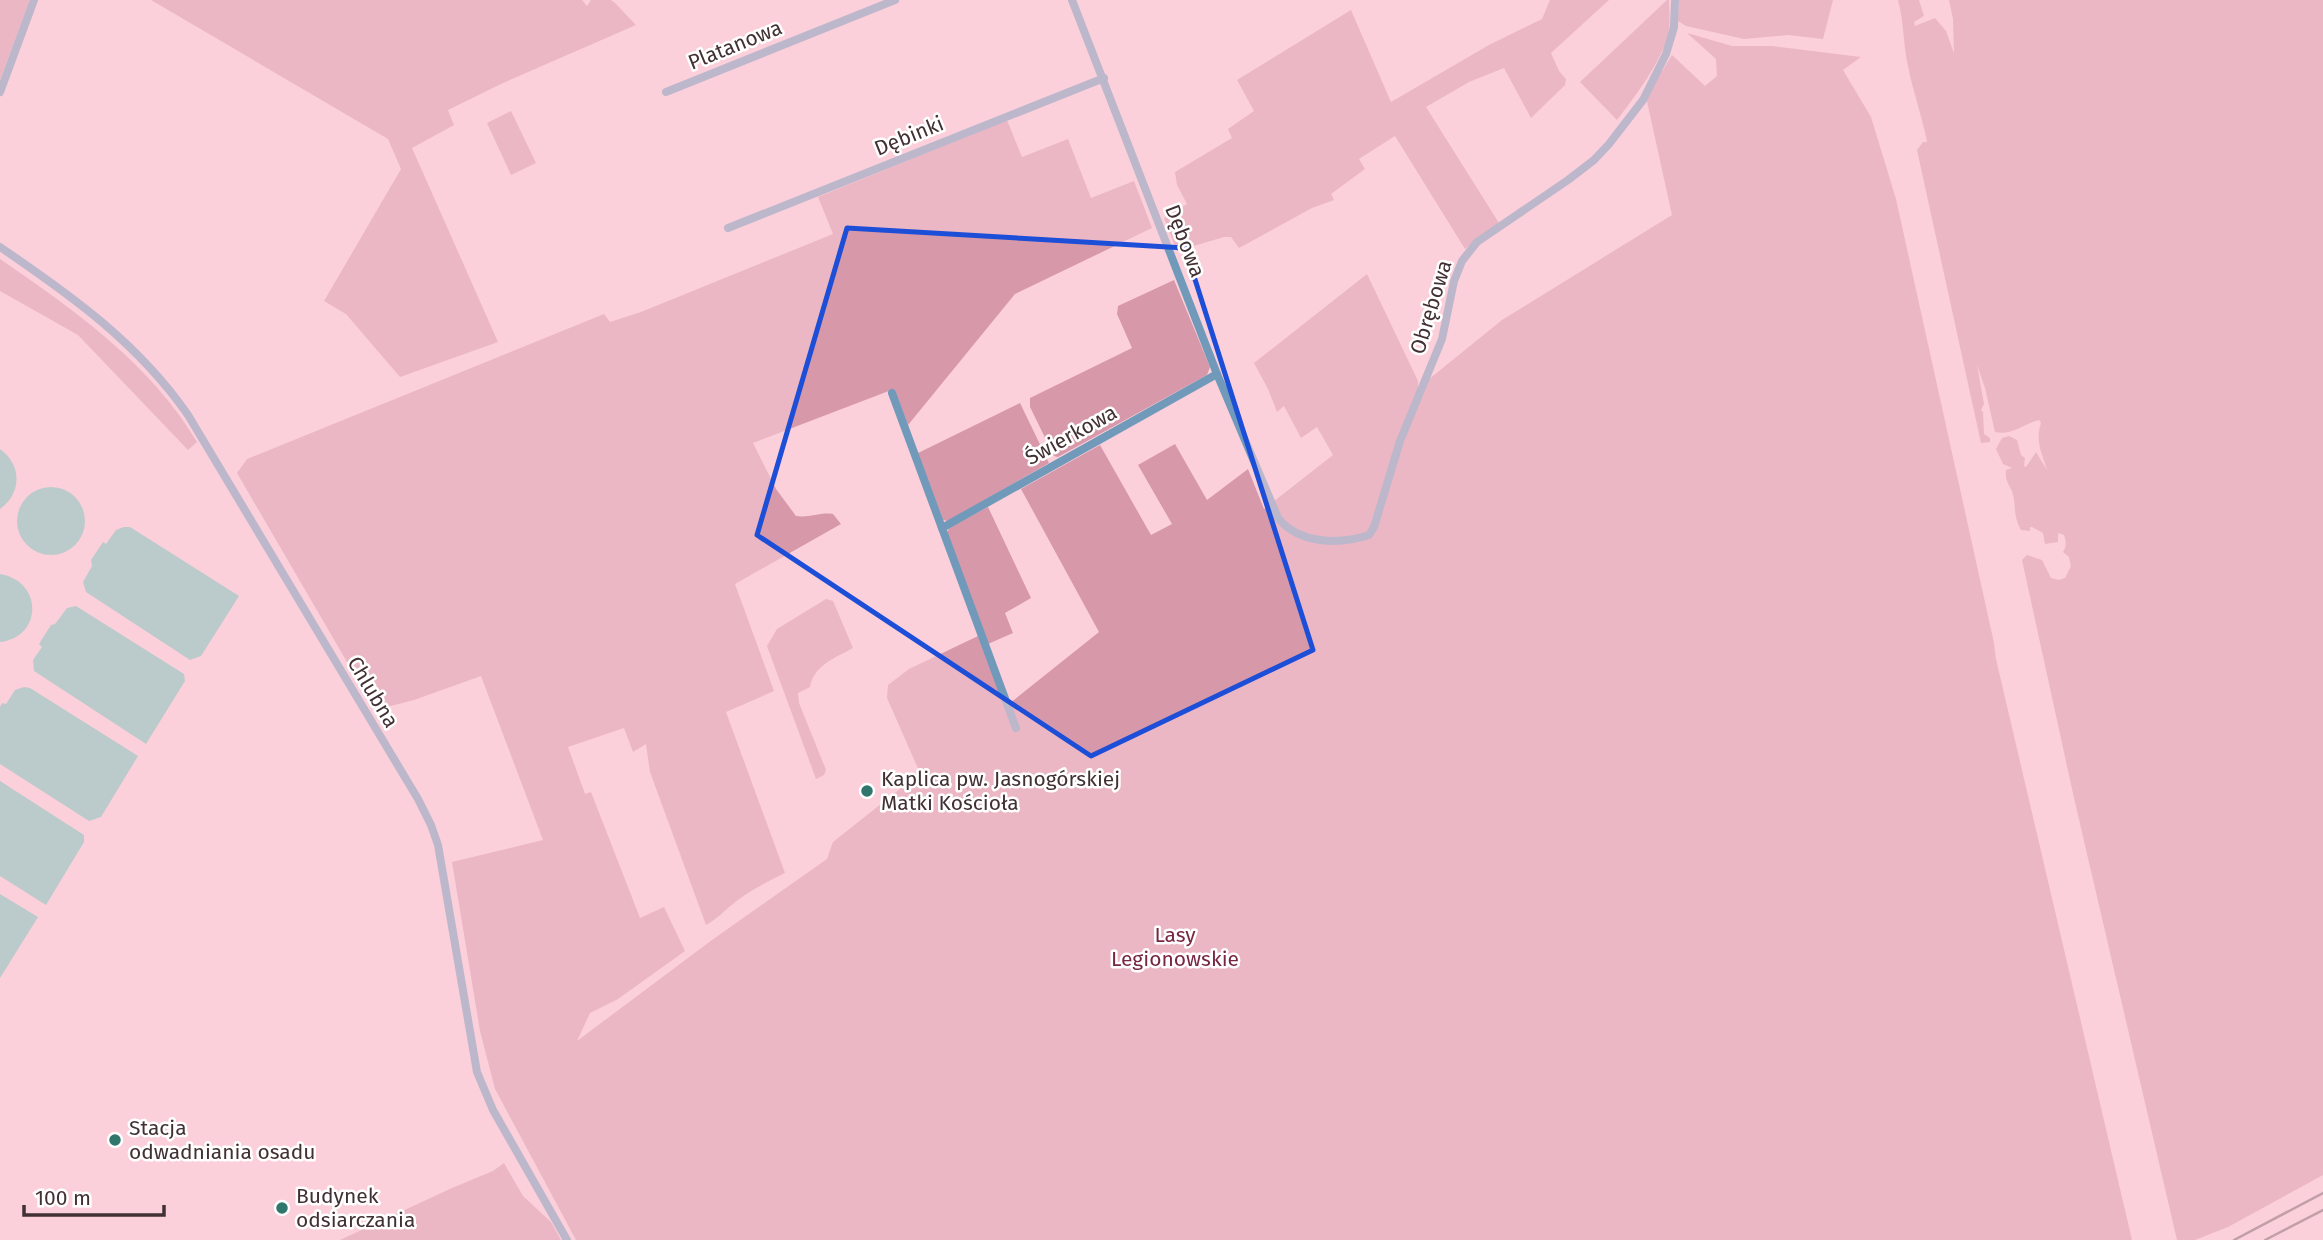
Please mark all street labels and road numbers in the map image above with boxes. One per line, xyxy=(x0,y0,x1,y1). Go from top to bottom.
street label: Platanowa xyxy=(684,14,786,76)
street label: Dębinki xyxy=(871,110,947,162)
street label: Dębowa xyxy=(1159,201,1211,281)
street label: Obrębowa xyxy=(1404,257,1458,357)
street label: Świerkowa xyxy=(1021,399,1121,471)
street label: Chlubna xyxy=(342,652,404,732)

